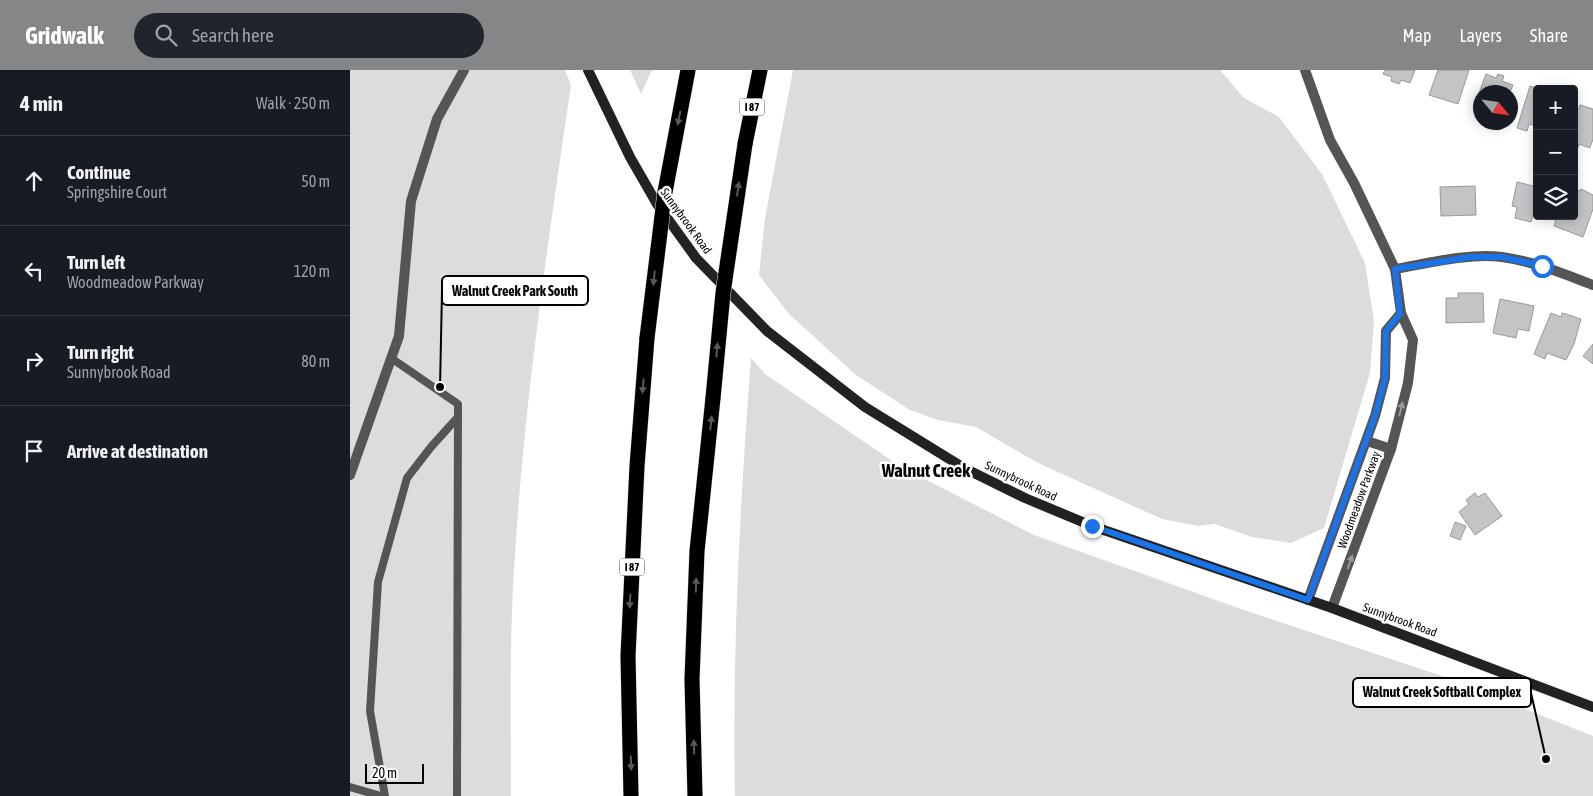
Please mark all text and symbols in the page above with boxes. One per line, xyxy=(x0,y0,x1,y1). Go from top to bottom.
search box xyxy=(134,13,484,58)
icon: search xyxy=(152,21,180,49)
text: Gridwalk xyxy=(25,22,104,49)
text: Search here xyxy=(192,24,274,46)
text: Map xyxy=(1402,25,1431,46)
text: Layers xyxy=(1459,25,1502,46)
text: Share xyxy=(1530,25,1568,46)
north arrow xyxy=(1473,85,1518,130)
map controls xyxy=(1533,85,1578,220)
button: + xyxy=(1533,85,1578,130)
text: 4 min xyxy=(20,91,63,115)
text: Walk · 250 m xyxy=(256,94,330,112)
road number: I 87 xyxy=(740,98,764,116)
one-way arrow xyxy=(675,110,683,126)
button: − xyxy=(1533,130,1578,175)
text: Continue xyxy=(67,161,131,183)
icon: ahead xyxy=(20,167,48,195)
text: 50 m xyxy=(301,172,330,190)
button: layers xyxy=(1533,175,1578,220)
one-way arrow xyxy=(734,180,742,196)
text: Springshire Court xyxy=(67,183,167,201)
street label: Sunnybrook Road xyxy=(657,185,715,257)
text: Turn left xyxy=(67,251,125,273)
route start xyxy=(1531,255,1554,278)
icon: left xyxy=(20,257,48,285)
text: 120 m xyxy=(294,262,330,280)
one-way arrow xyxy=(650,271,658,287)
text: Woodmeadow Parkway xyxy=(67,273,204,291)
callout: Walnut Creek Park South xyxy=(442,276,588,305)
text: Walnut Creek Park South xyxy=(451,283,578,299)
text: Turn right xyxy=(67,341,134,363)
one-way arrow xyxy=(714,342,722,358)
icon: right xyxy=(20,347,48,375)
text: 80 m xyxy=(301,352,330,370)
text: Sunnybrook Road xyxy=(67,363,171,381)
one-way arrow xyxy=(639,378,647,394)
one-way arrow xyxy=(1398,401,1406,416)
one-way arrow xyxy=(707,415,715,431)
icon: arrive xyxy=(20,437,48,465)
text: Arrive at destination xyxy=(67,440,208,462)
street label: Woodmeadow Parkway xyxy=(1335,449,1383,551)
street label: Sunnybrook Road xyxy=(983,458,1059,504)
district label: Walnut Creek xyxy=(881,460,971,481)
route end xyxy=(1081,515,1104,538)
one-way arrow xyxy=(1347,555,1354,570)
road number: I 87 xyxy=(620,558,644,576)
one-way arrow xyxy=(692,577,700,593)
one-way arrow xyxy=(626,593,634,609)
street label: Sunnybrook Road xyxy=(1361,600,1439,640)
callout: Walnut Creek Softball Complex xyxy=(1353,678,1531,707)
text: Walnut Creek Softball Complex xyxy=(1362,684,1522,700)
one-way arrow xyxy=(690,739,698,755)
one-way arrow xyxy=(627,755,635,771)
scale bar xyxy=(365,761,424,784)
text: 20 m xyxy=(372,765,397,781)

